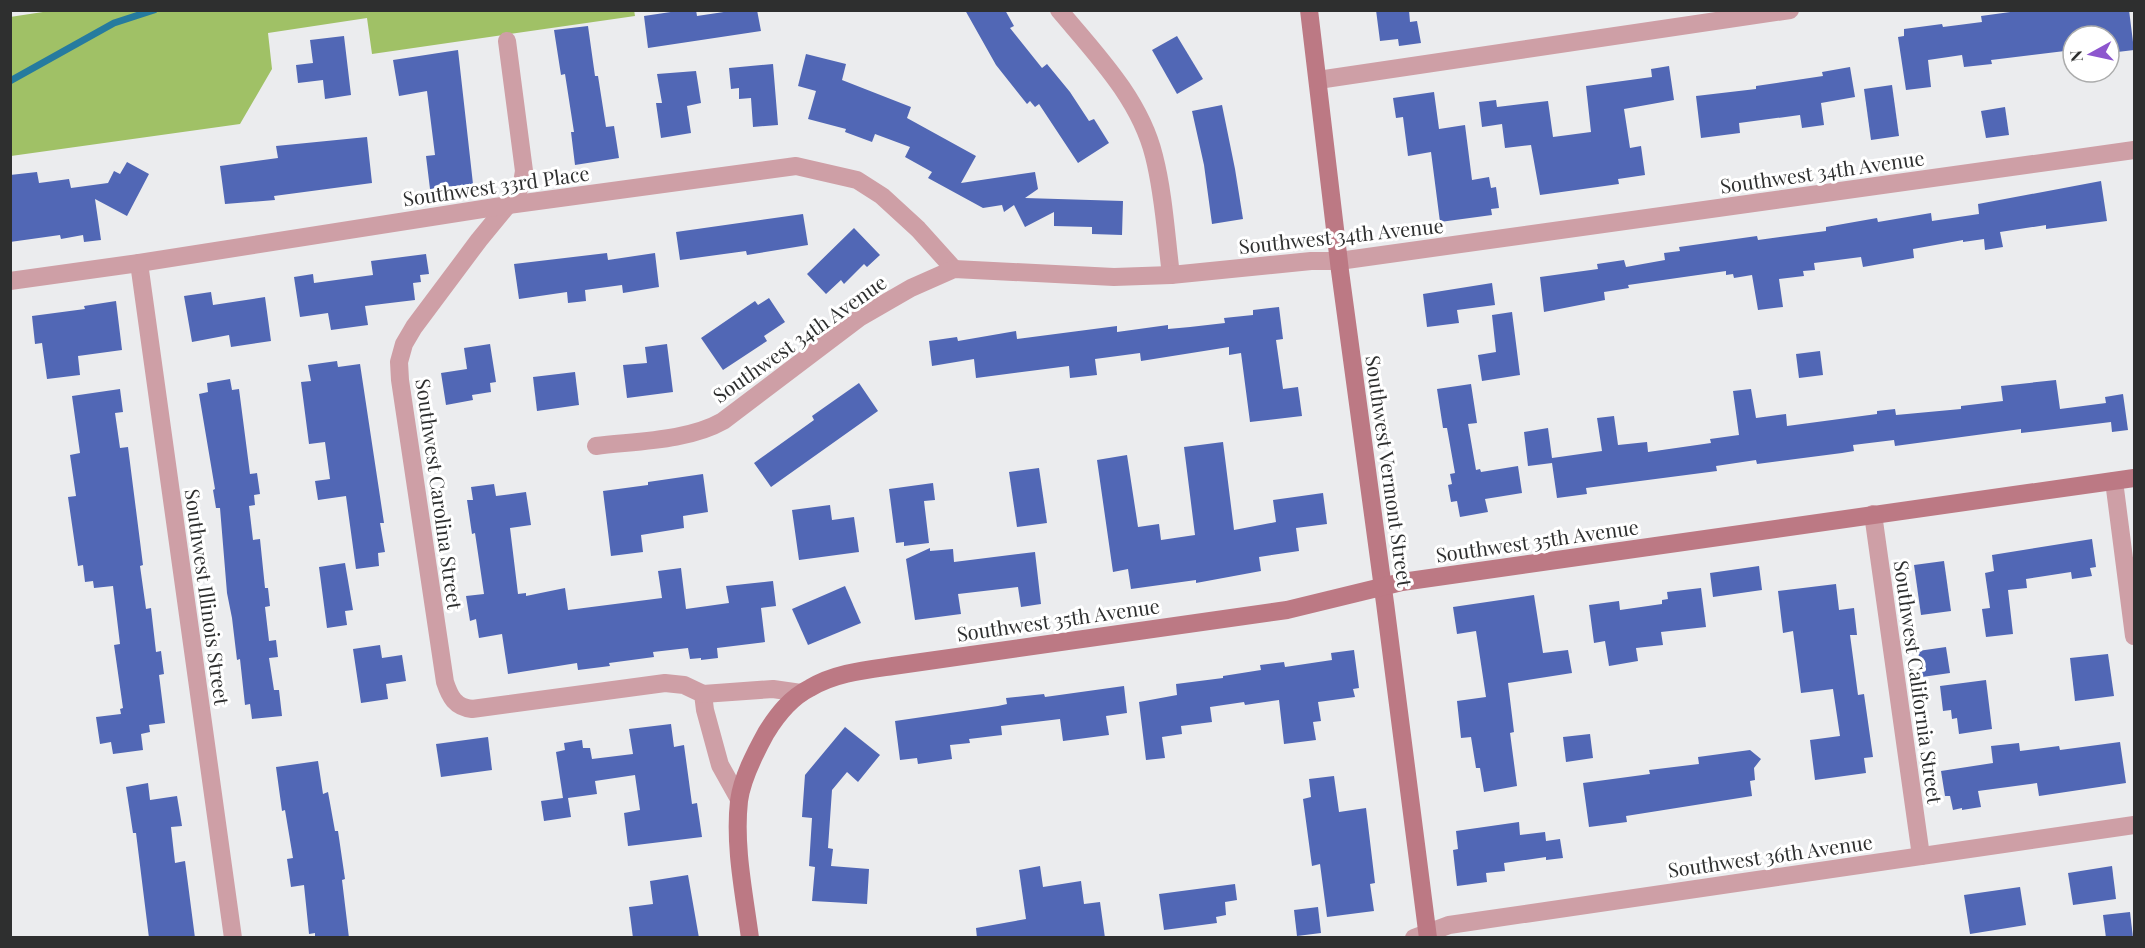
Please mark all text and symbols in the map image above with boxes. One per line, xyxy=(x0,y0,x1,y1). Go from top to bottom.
north arrow xyxy=(2061,24,2121,84)
text: N xyxy=(2064,49,2087,63)
street label: Southwest 34th Avenue xyxy=(1718,143,1926,199)
street label: Southwest 33rd Place xyxy=(401,159,591,211)
street label: Southwest 34th Avenue xyxy=(1237,211,1445,259)
street label: Southwest 34th Avenue xyxy=(707,268,891,408)
street label: Southwest Vermont Street xyxy=(1360,353,1420,590)
street label: Southwest Carolina Street xyxy=(410,377,470,612)
street label: Southwest Illinois Street xyxy=(179,487,237,708)
street label: Southwest 35th Avenue xyxy=(1434,512,1640,568)
street label: Southwest California Street xyxy=(1889,558,1950,806)
street label: Southwest 35th Avenue xyxy=(955,591,1161,647)
street label: Southwest 36th Avenue xyxy=(1666,827,1874,883)

